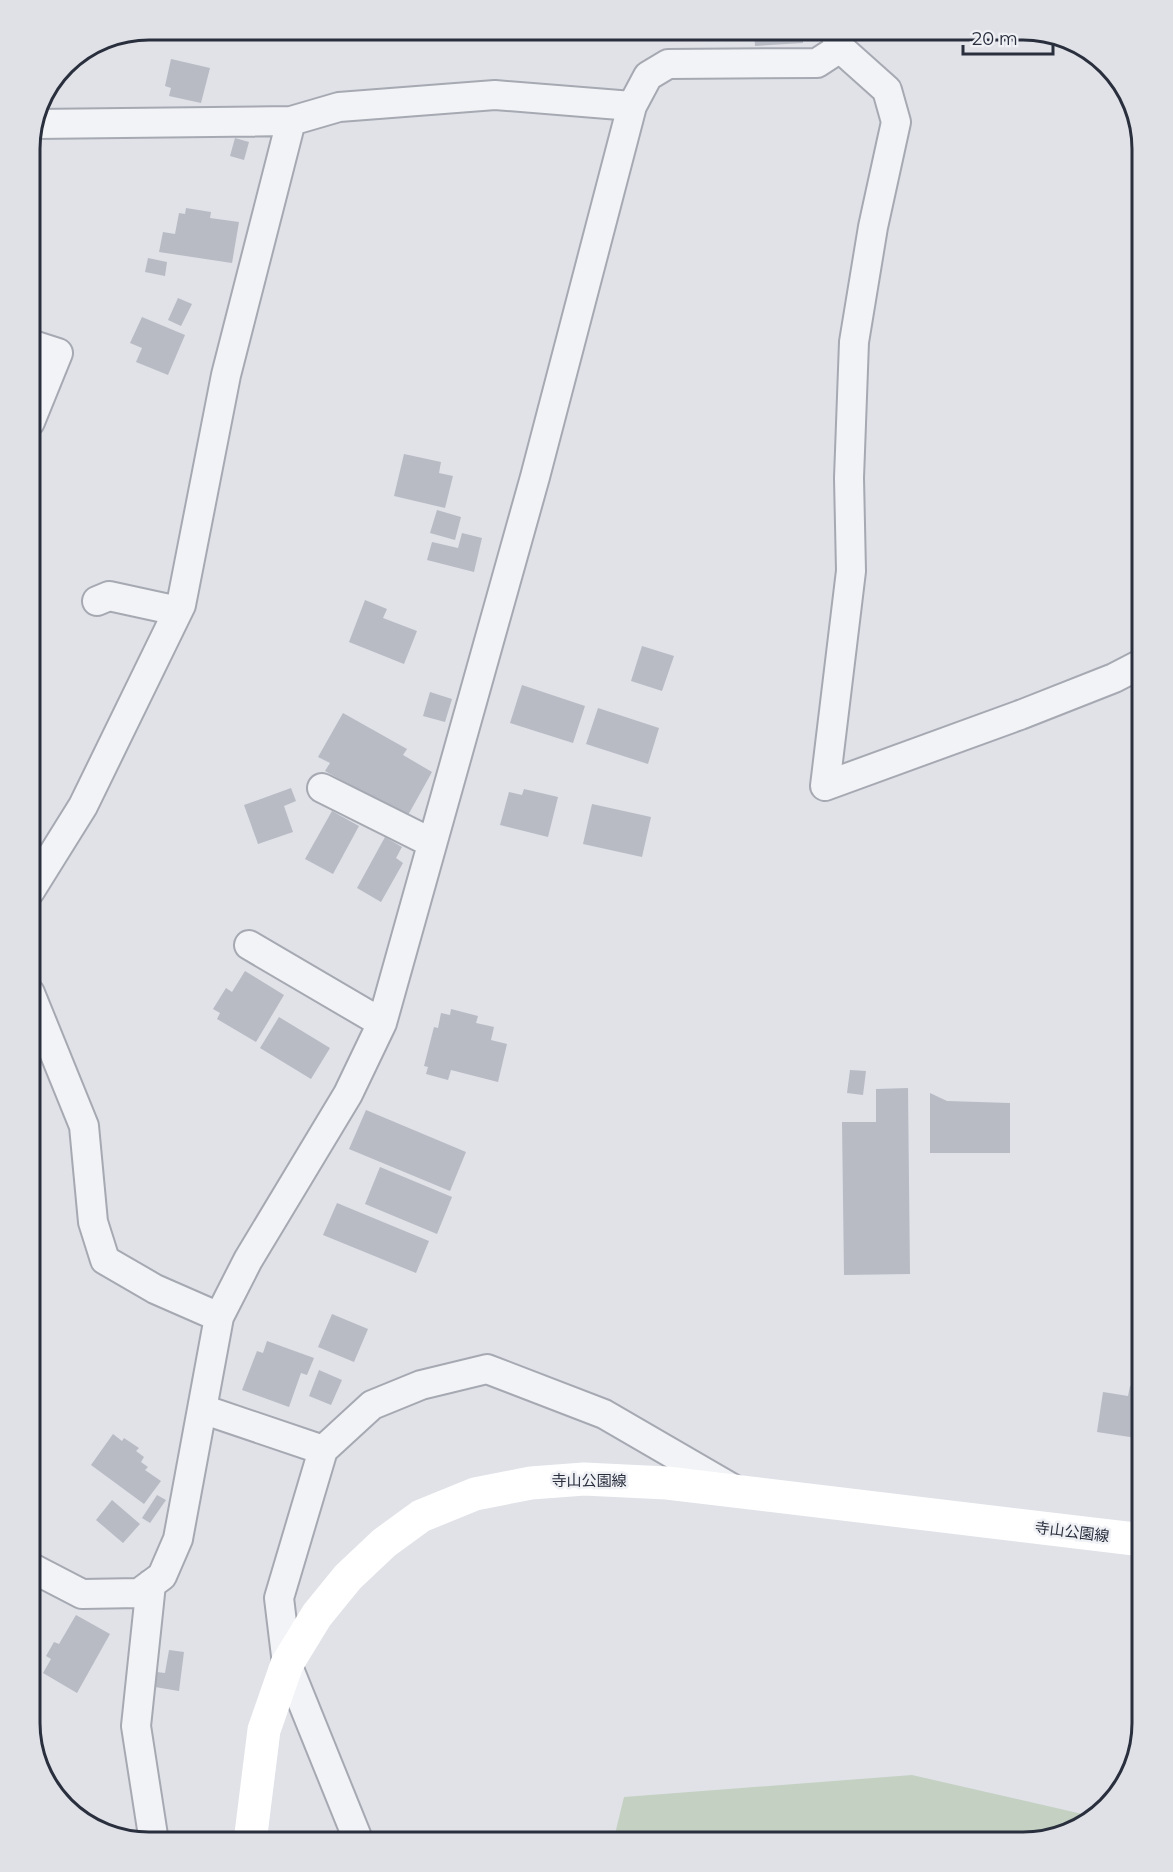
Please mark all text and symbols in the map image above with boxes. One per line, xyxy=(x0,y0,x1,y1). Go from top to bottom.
scale bar xyxy=(963,18,1053,56)
text: 20 m xyxy=(972,28,1018,50)
street label: 寺山公園線 xyxy=(551,1471,627,1490)
street label: 寺山公園線 xyxy=(1034,1518,1110,1546)

